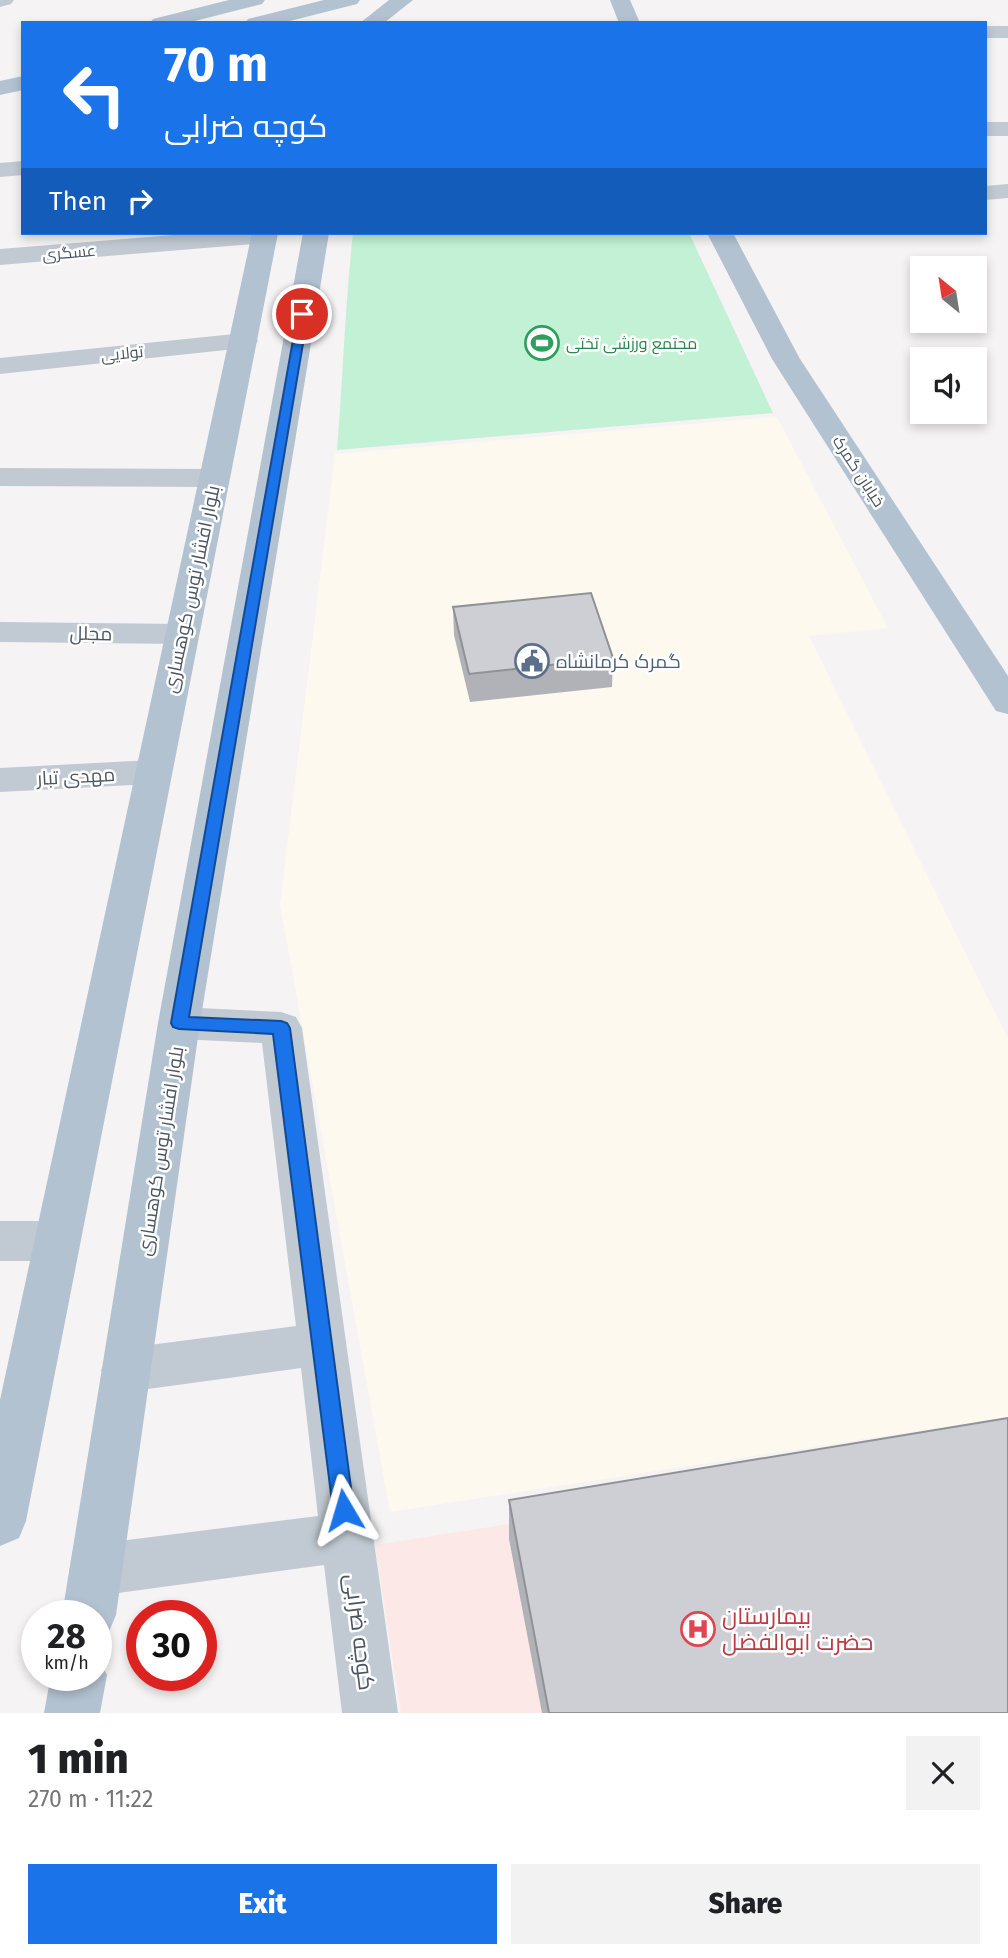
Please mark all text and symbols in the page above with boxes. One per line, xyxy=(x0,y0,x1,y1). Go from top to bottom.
text: 70 m xyxy=(164,35,268,94)
icon: left xyxy=(49,49,140,140)
text: کوچه ضرابی xyxy=(164,107,327,145)
icon: right xyxy=(121,182,159,220)
text: Then xyxy=(49,186,107,217)
street label: عسگری xyxy=(41,241,97,265)
north arrow xyxy=(910,256,987,332)
map controls xyxy=(910,256,987,424)
pin xyxy=(272,284,332,344)
icon: arrive xyxy=(283,295,321,333)
sports icon: مجتمع ورزشی تختی xyxy=(523,324,561,362)
place label: مجتمع ورزشی تختی xyxy=(566,334,697,355)
street label: تولایی xyxy=(100,342,145,366)
button: sound xyxy=(910,347,987,424)
street label: خیابان گمرک xyxy=(828,432,889,511)
street label: بلوار افشار توس کوهساری xyxy=(158,483,225,695)
street label: مجلل xyxy=(69,622,113,645)
public building icon: گمرک کرمانشاه xyxy=(513,642,551,680)
place label: گمرک کرمانشاه xyxy=(556,650,681,673)
street label: مهدی تبار xyxy=(35,763,116,790)
street label: بلوار افشار توس کوهساری xyxy=(133,1045,188,1257)
position arrow xyxy=(307,1473,381,1547)
street label: کوچه ضرابی xyxy=(338,1572,381,1692)
speed limit sign: 30 xyxy=(126,1600,217,1691)
place label: بیمارستان حضرت ابوالفضل xyxy=(722,1602,873,1656)
hospital icon: بیمارستان حضرت ابوالفضل xyxy=(679,1610,717,1648)
text: 28 xyxy=(47,1615,86,1657)
text: km/h xyxy=(44,1652,89,1674)
text: 1 min xyxy=(28,1734,129,1784)
button: close xyxy=(906,1736,980,1810)
text: 270 m · 11:22 xyxy=(28,1785,153,1813)
button: Exit xyxy=(28,1864,497,1944)
button: Share xyxy=(511,1864,980,1944)

